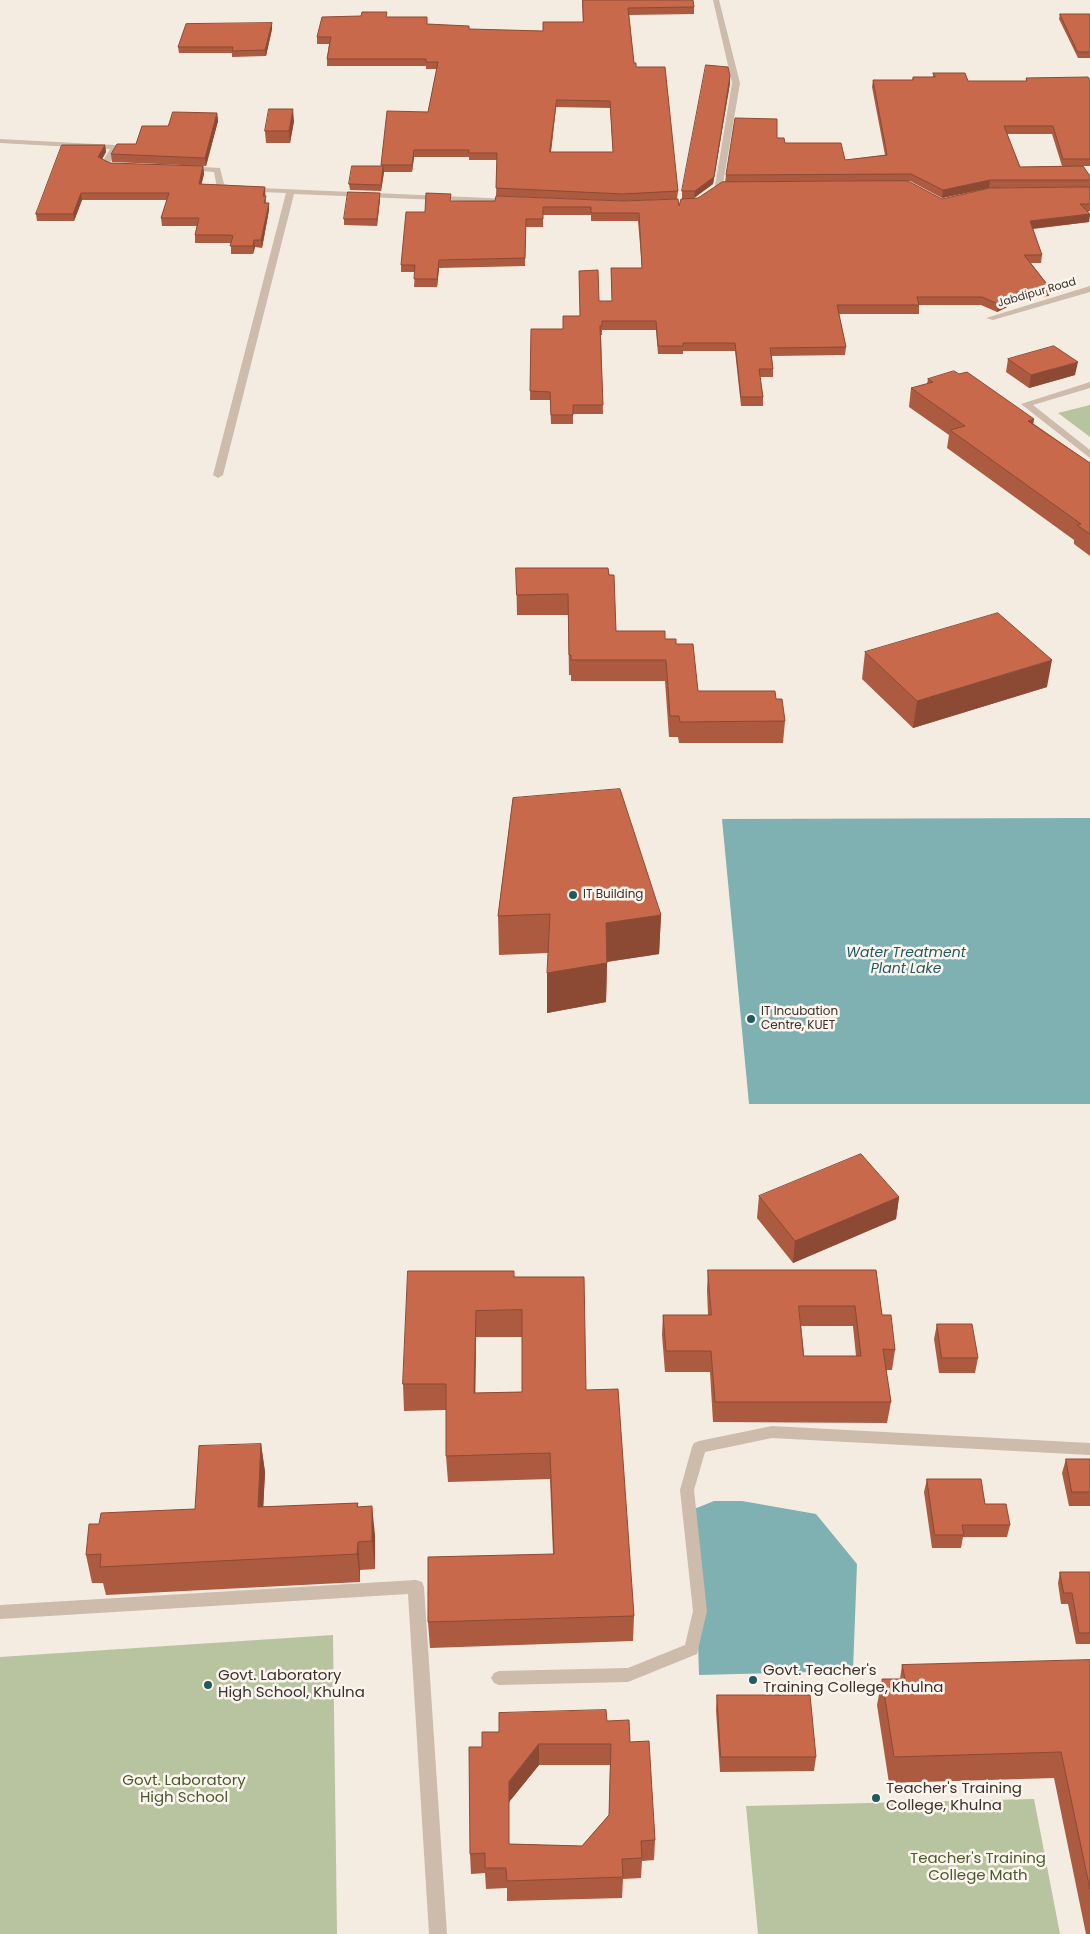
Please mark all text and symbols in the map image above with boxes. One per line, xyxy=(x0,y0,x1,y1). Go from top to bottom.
street label: Jabdipur Road xyxy=(996,275,1078,311)
place label: IT Building xyxy=(583,888,643,902)
marker: IT Building xyxy=(567,889,579,901)
water label: Water Treatment Plant Lake xyxy=(846,945,966,978)
place label: IT Incubation Centre, KUET xyxy=(761,1005,838,1033)
marker: IT Incubation Centre, KUET xyxy=(745,1013,757,1025)
place label: Govt. Teacher's Training College, Khulna xyxy=(763,1662,943,1697)
place label: Govt. Laboratory High School, Khulna xyxy=(218,1667,365,1702)
marker: Govt. Teacher's Training College, Khulna xyxy=(747,1674,759,1686)
marker: Govt. Laboratory High School, Khulna xyxy=(202,1679,214,1691)
park label: Govt. Laboratory High School xyxy=(122,1772,246,1807)
place label: Teacher's Training College, Khulna xyxy=(886,1780,1022,1815)
marker: Teacher's Training College, Khulna xyxy=(870,1792,882,1804)
park label: Teacher's Training College Math xyxy=(910,1850,1046,1885)

